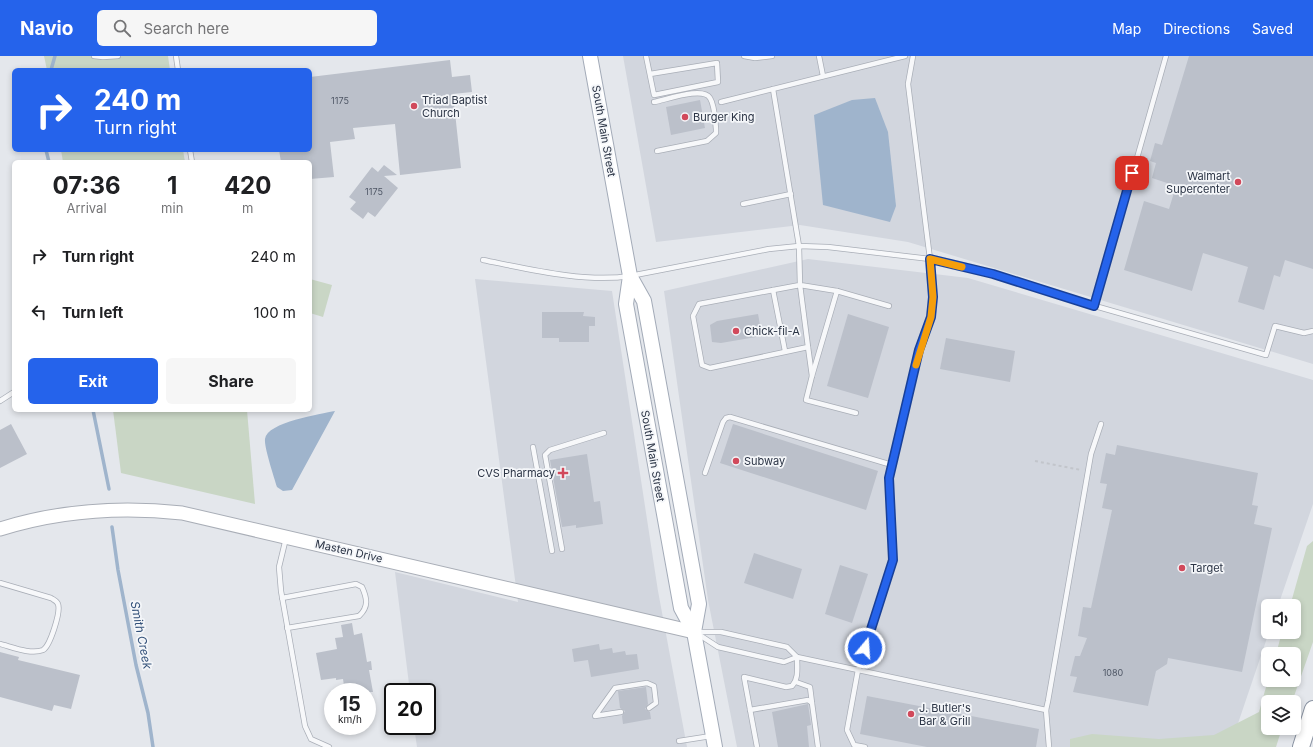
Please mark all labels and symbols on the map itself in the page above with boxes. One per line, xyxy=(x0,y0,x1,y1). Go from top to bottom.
street label: South Main Street xyxy=(589,84,619,178)
place label: Triad Baptist Church xyxy=(422,93,488,120)
house number: 1175 xyxy=(331,95,349,106)
marker: Triad Baptist Church xyxy=(409,101,419,111)
place label: Burger King xyxy=(693,110,755,124)
marker: Burger King xyxy=(680,112,690,122)
pin xyxy=(1115,156,1149,190)
place label: Walmart Supercenter xyxy=(1166,169,1230,196)
marker: Walmart Supercenter xyxy=(1233,177,1243,187)
house number: 1175 xyxy=(365,186,383,197)
place label: Chick-fil-A xyxy=(744,324,800,338)
marker: Chick-fil-A xyxy=(731,326,741,336)
street label: South Main Street xyxy=(638,409,668,503)
place label: Subway xyxy=(744,454,785,468)
marker: Subway xyxy=(731,456,741,466)
place label: CVS Pharmacy xyxy=(477,466,555,480)
marker: CVS Pharmacy xyxy=(558,468,568,478)
street label: Masten Drive xyxy=(314,536,384,566)
place label: Target xyxy=(1190,561,1224,575)
marker: Target xyxy=(1177,563,1187,573)
water label: Smith Creek xyxy=(128,600,156,671)
position arrow xyxy=(844,627,886,669)
house number: 1080 xyxy=(1103,667,1124,678)
speed limit sign: 20 xyxy=(384,683,436,735)
place label: J. Butler's Bar & Grill xyxy=(919,701,971,728)
marker: J. Butler's Bar & Grill xyxy=(906,709,916,719)

